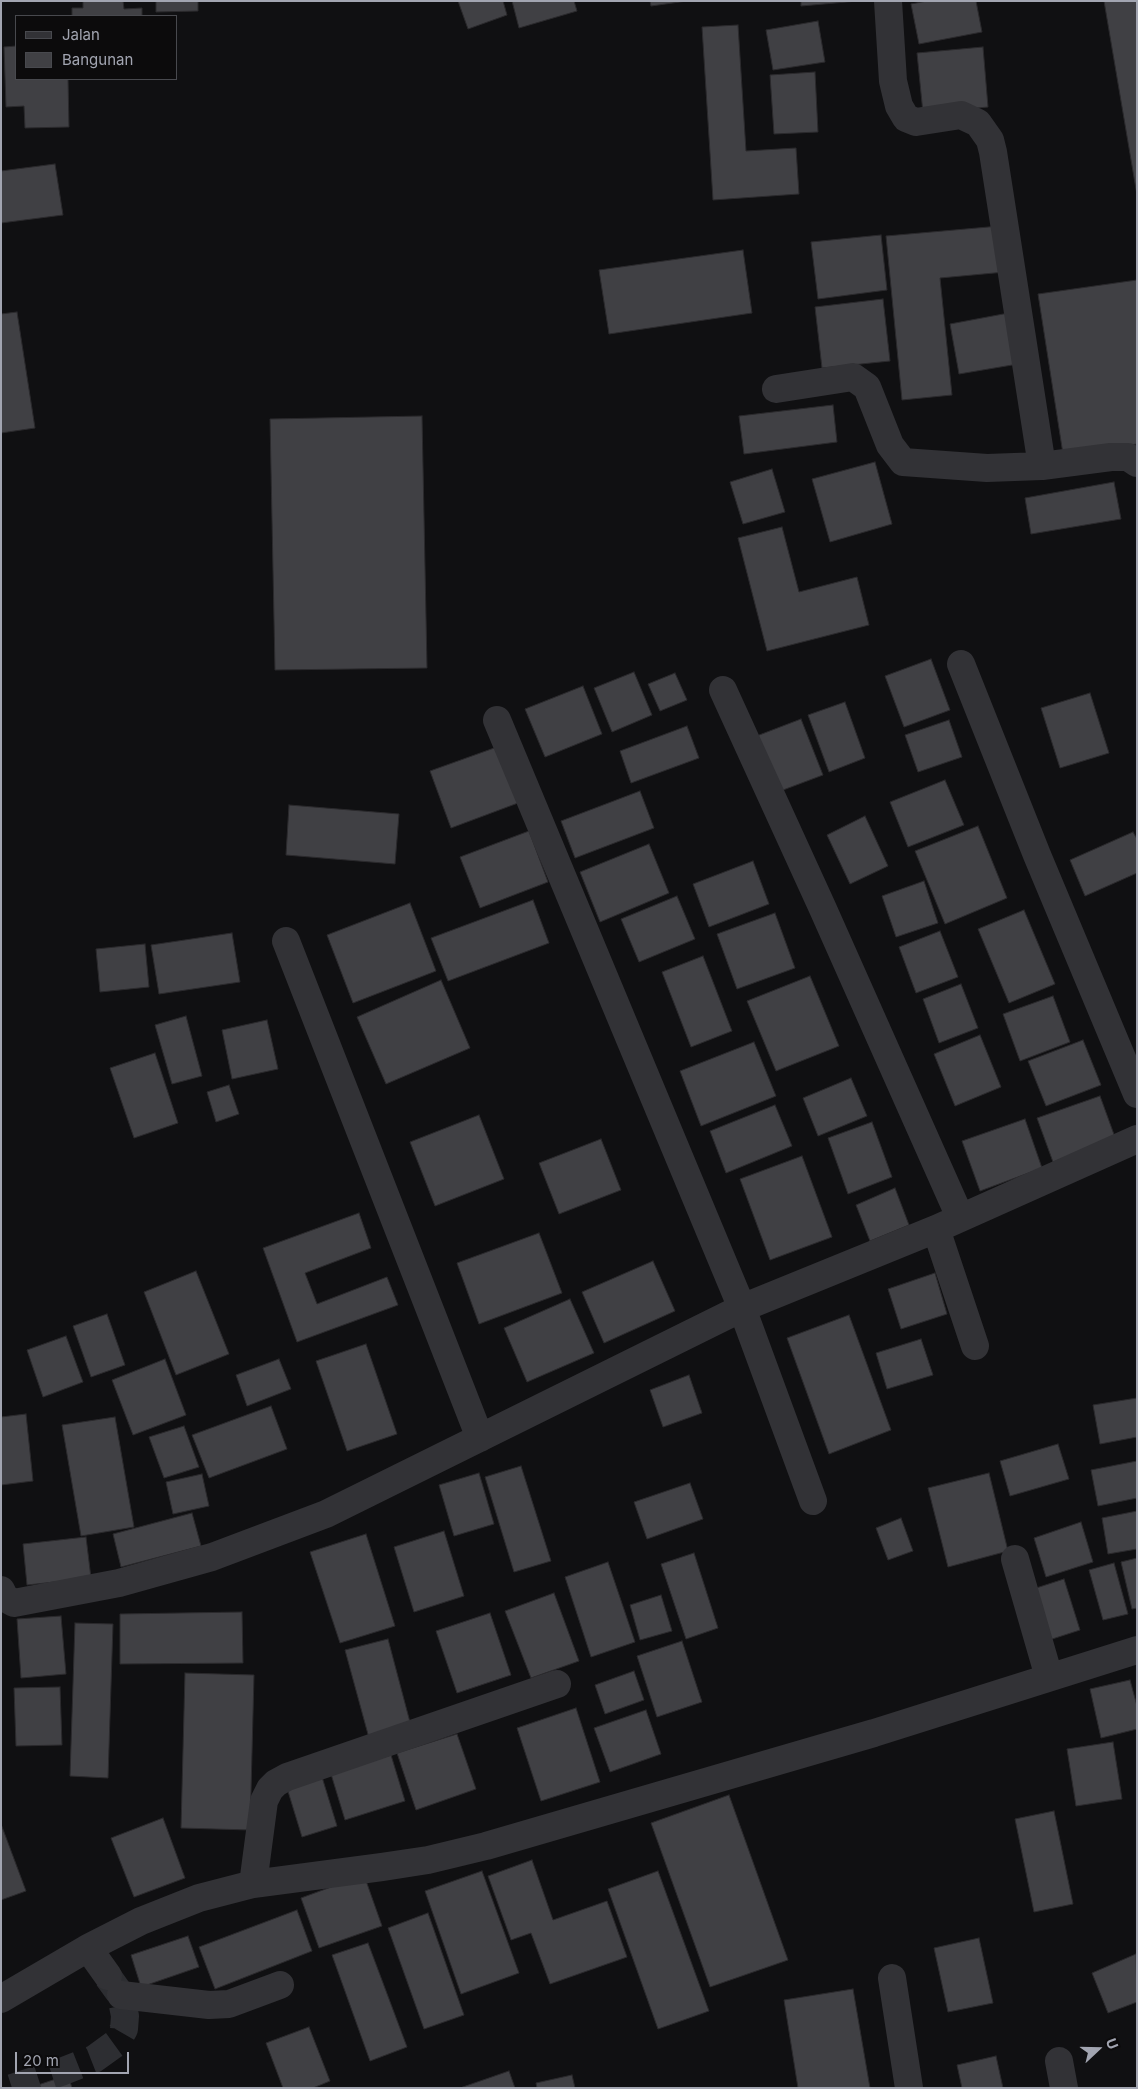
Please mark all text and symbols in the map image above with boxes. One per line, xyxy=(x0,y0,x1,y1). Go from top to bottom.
legend xyxy=(15,15,178,80)
text: Jalan xyxy=(62,25,100,44)
text: Bangunan xyxy=(62,50,133,69)
north arrow xyxy=(1073,2024,1123,2074)
text: U xyxy=(1103,2036,1122,2051)
scale bar xyxy=(18,2042,131,2074)
text: 20 m xyxy=(23,2051,59,2070)

